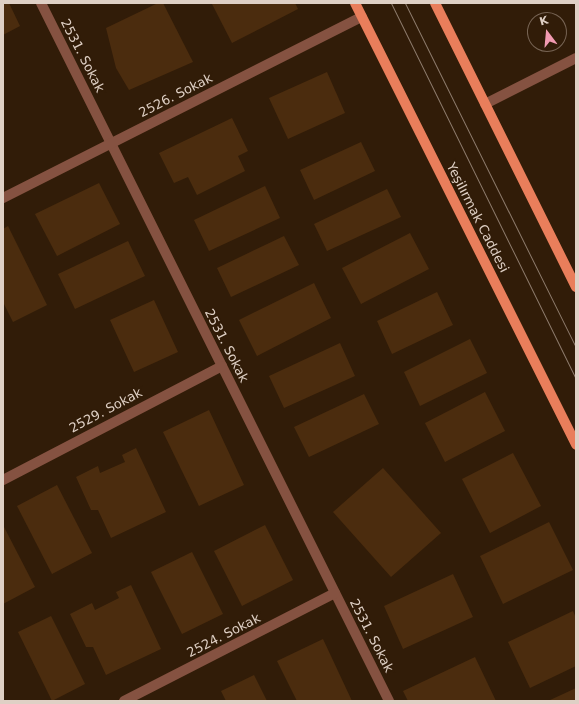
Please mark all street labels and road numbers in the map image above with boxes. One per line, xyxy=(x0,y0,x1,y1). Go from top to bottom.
street label: 2531. Sokak xyxy=(57,17,107,95)
street label: 2526. Sokak xyxy=(137,71,215,121)
street label: Yeşilırmak Caddesi xyxy=(443,160,511,276)
street label: 2531. Sokak xyxy=(201,307,251,385)
street label: 2529. Sokak xyxy=(67,385,145,437)
street label: 2531. Sokak xyxy=(346,597,396,675)
street label: 2524. Sokak xyxy=(185,611,263,661)

